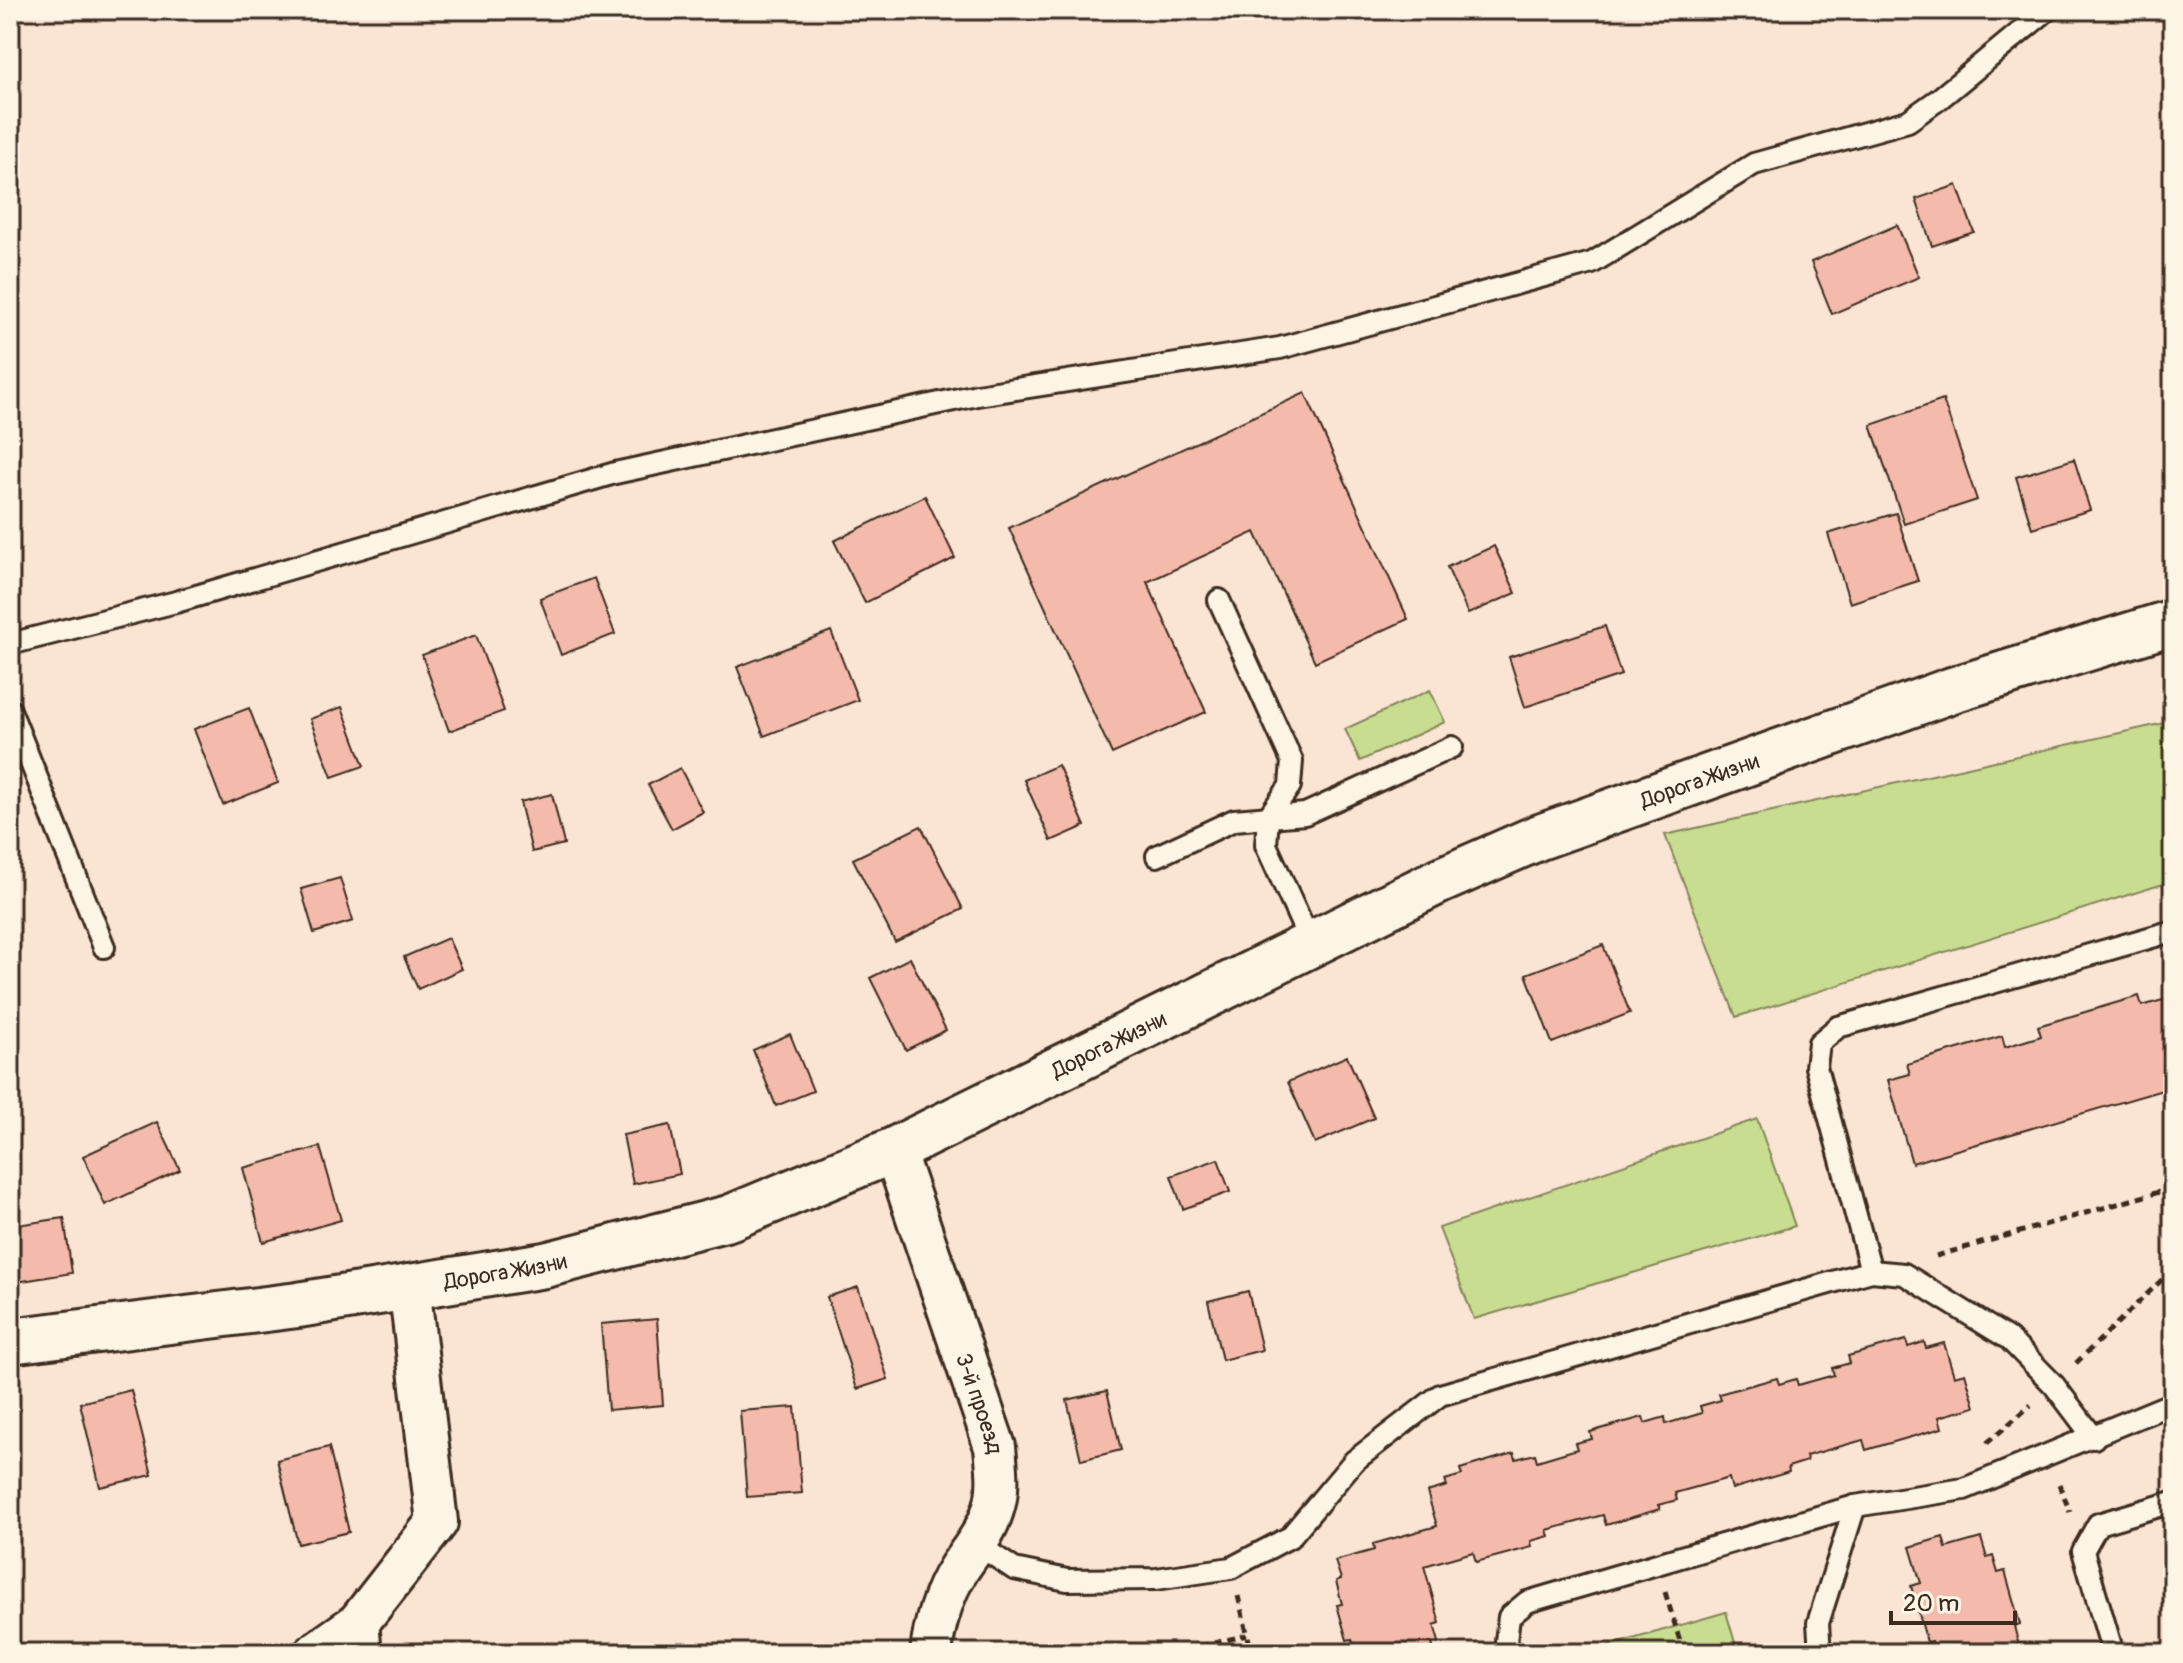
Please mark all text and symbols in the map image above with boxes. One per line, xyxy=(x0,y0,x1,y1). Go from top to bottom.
street label: Дорога Жизни xyxy=(1636,747,1763,815)
street label: Дорога Жизни xyxy=(1046,1005,1171,1086)
street label: Дорога Жизни xyxy=(441,1247,570,1296)
street label: 3-й проезд xyxy=(949,1350,1009,1455)
scale bar xyxy=(1891,1575,2015,1625)
text: 20 m xyxy=(1903,1589,1959,1618)

